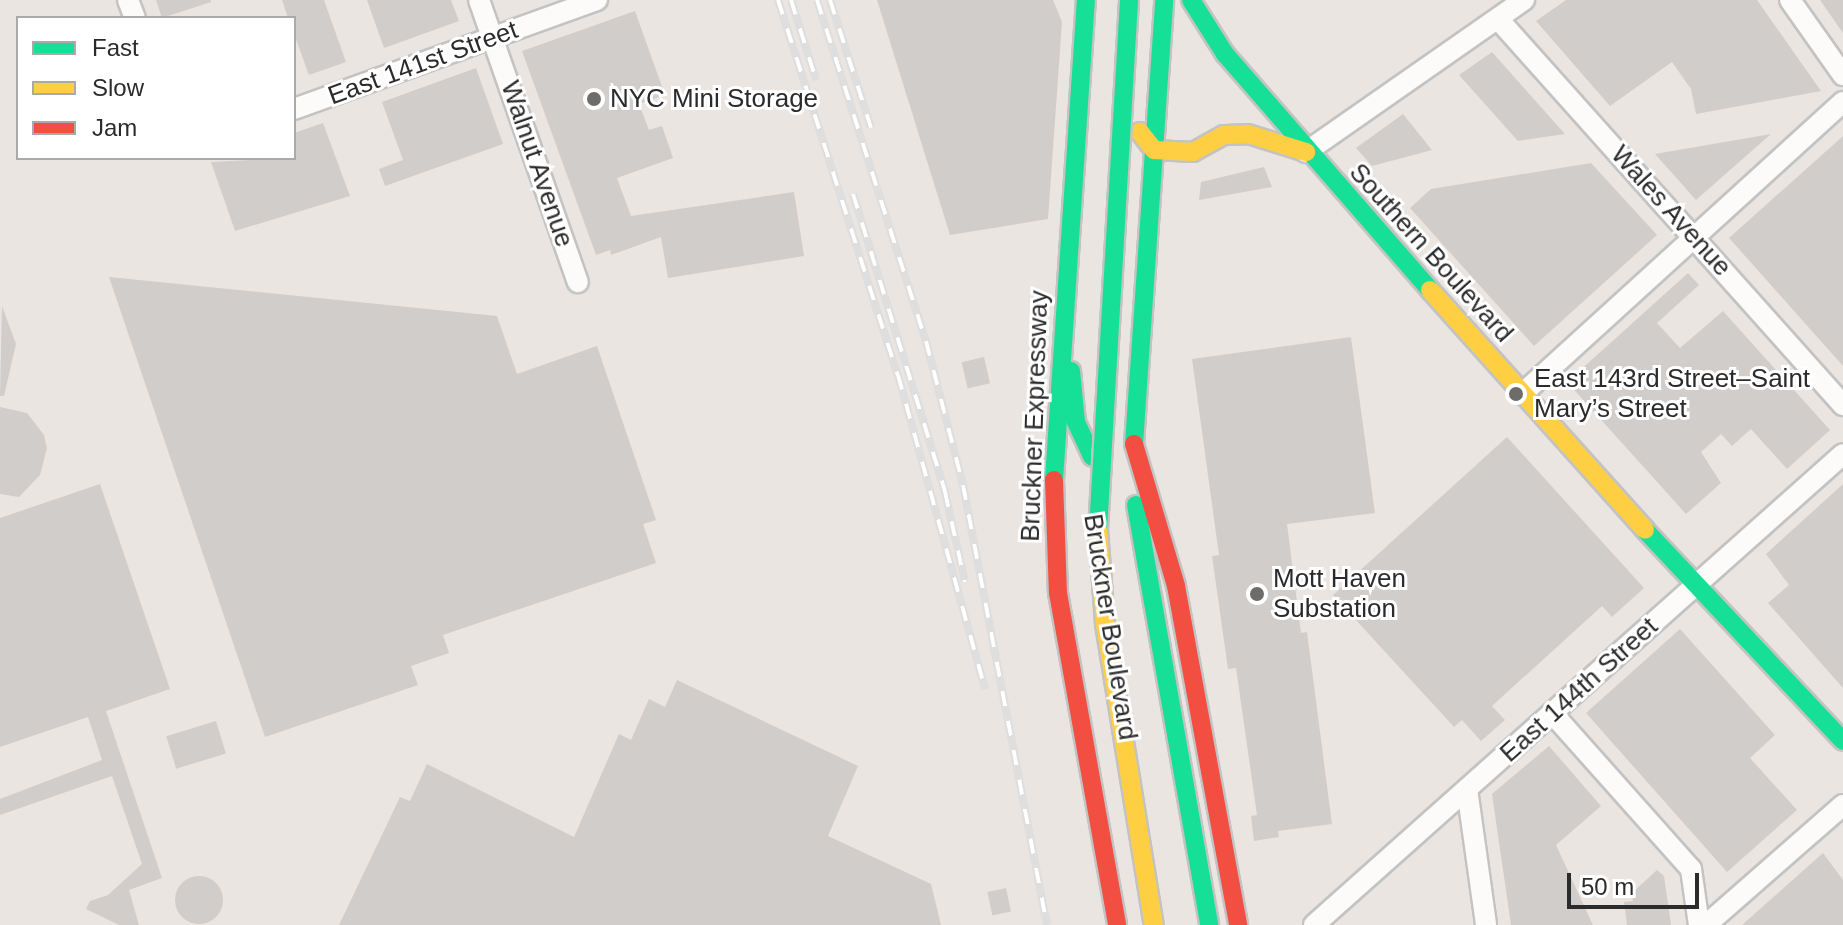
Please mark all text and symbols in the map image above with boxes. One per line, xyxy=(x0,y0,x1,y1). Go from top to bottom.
street label: East 141st Street xyxy=(324,14,522,112)
legend xyxy=(16,16,296,160)
text: Fast xyxy=(92,34,139,61)
text: Slow xyxy=(92,74,144,101)
street label: Walnut Avenue xyxy=(494,76,580,252)
place label: NYC Mini Storage xyxy=(610,83,818,115)
marker: NYC Mini Storage xyxy=(585,90,603,108)
text: Jam xyxy=(92,114,137,141)
street label: Wales Avenue xyxy=(1604,139,1738,283)
street label: Southern Boulevard xyxy=(1343,157,1519,349)
street label: Bruckner Expressway xyxy=(1015,290,1055,542)
place label: East 143rd Street–Saint Mary’s Street xyxy=(1534,363,1810,424)
marker: East 143rd Street–Saint Mary’s Street xyxy=(1505,383,1527,405)
street label: Bruckner Boulevard xyxy=(1077,512,1143,742)
place label: Mott Haven Substation xyxy=(1273,563,1406,624)
marker: Mott Haven Substation xyxy=(1248,585,1266,603)
street label: East 144th Street xyxy=(1494,611,1664,769)
scale bar xyxy=(1571,857,1703,907)
text: 50 m xyxy=(1581,873,1634,900)

